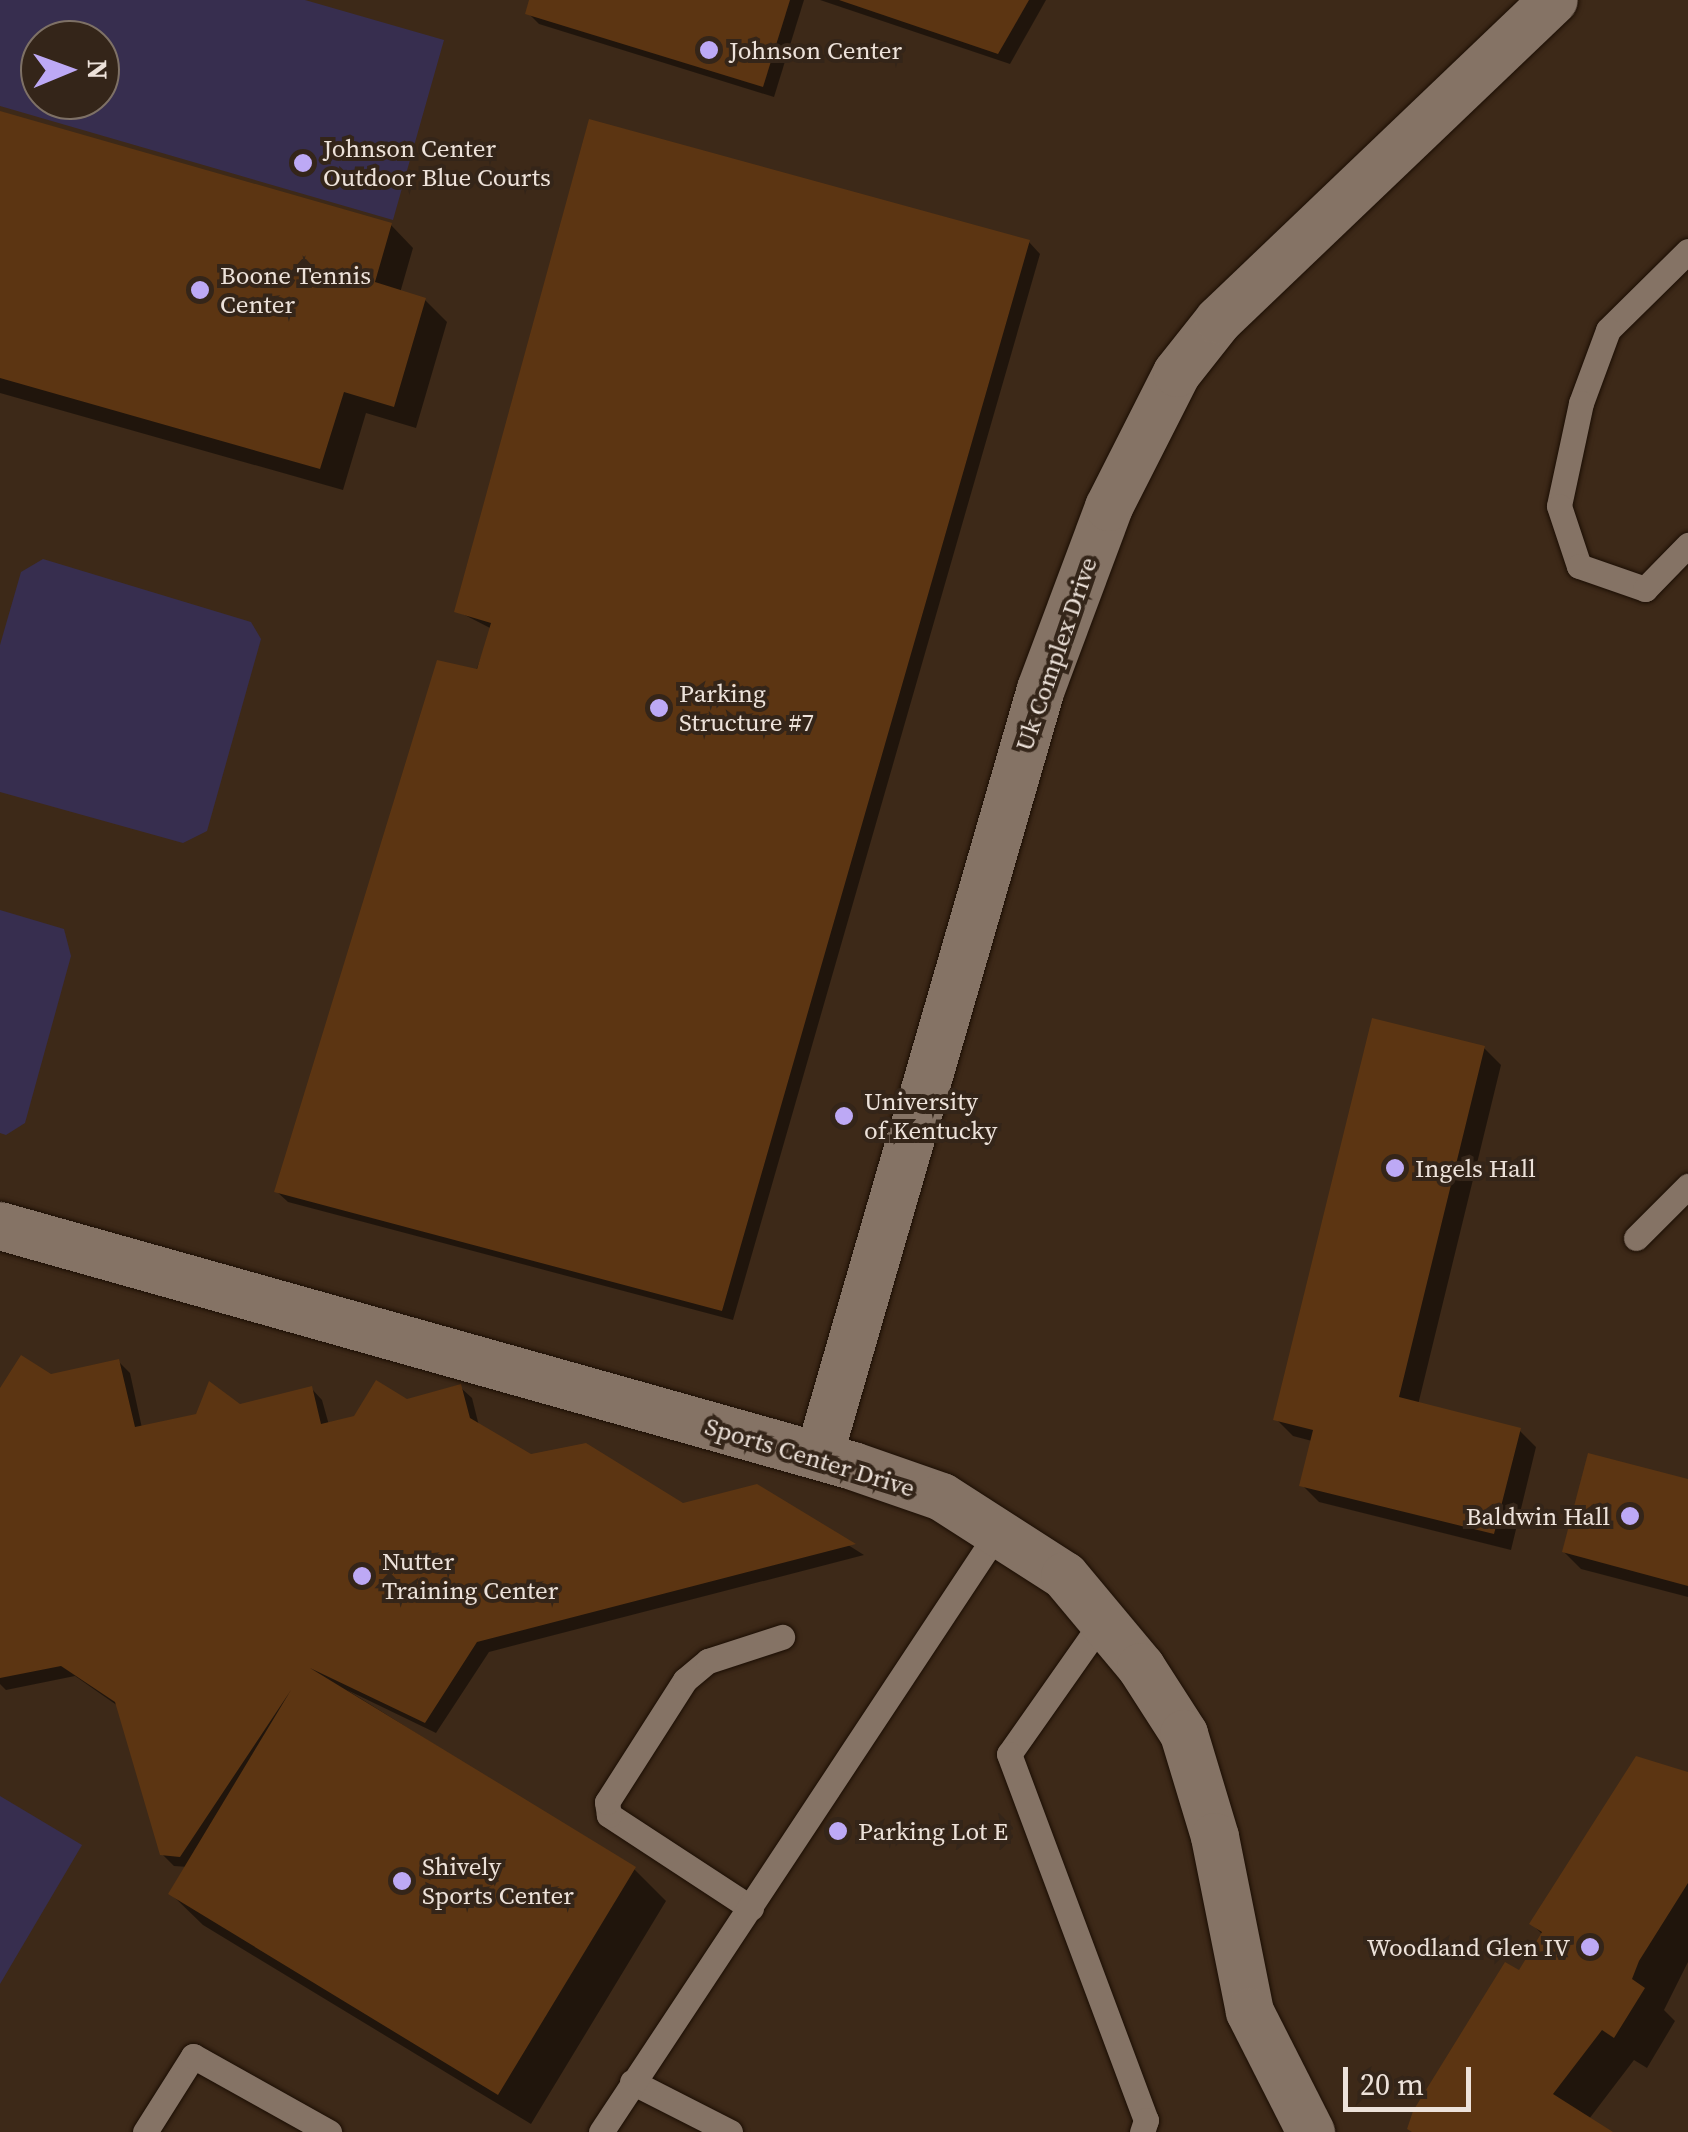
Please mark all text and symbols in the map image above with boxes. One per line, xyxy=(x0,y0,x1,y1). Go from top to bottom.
north arrow xyxy=(20,20,120,120)
place label: Johnson Center xyxy=(729,35,902,65)
marker: Johnson Center xyxy=(698,39,720,61)
text: N xyxy=(79,59,117,80)
place label: Johnson Center Outdoor Blue Courts xyxy=(323,134,551,193)
marker: Johnson Center Outdoor Blue Courts xyxy=(292,152,314,174)
place label: Boone Tennis Center xyxy=(220,261,372,320)
marker: Boone Tennis Center xyxy=(189,279,211,301)
street label: Uk Complex Drive xyxy=(1009,553,1103,755)
place label: Parking Structure #7 xyxy=(679,679,814,738)
marker: Parking Structure #7 xyxy=(648,697,670,719)
place label: University of Kentucky xyxy=(864,1087,997,1146)
marker: University of Kentucky xyxy=(833,1105,855,1127)
place label: Ingels Hall xyxy=(1415,1153,1536,1183)
marker: Ingels Hall xyxy=(1384,1157,1406,1179)
street label: Sports Center Drive xyxy=(701,1411,919,1503)
place label: Baldwin Hall xyxy=(1466,1501,1610,1531)
marker: Baldwin Hall xyxy=(1619,1505,1641,1527)
place label: Nutter Training Center xyxy=(382,1547,558,1606)
marker: Nutter Training Center xyxy=(351,1565,373,1587)
place label: Parking Lot E xyxy=(858,1816,1008,1846)
marker: Parking Lot E xyxy=(827,1820,849,1842)
place label: Shively Sports Center xyxy=(422,1852,574,1911)
marker: Shively Sports Center xyxy=(391,1870,413,1892)
place label: Woodland Glen IV xyxy=(1367,1932,1570,1962)
marker: Woodland Glen IV xyxy=(1579,1936,1601,1958)
scale bar xyxy=(1348,2047,1476,2109)
text: 20 m xyxy=(1360,2064,1424,2105)

